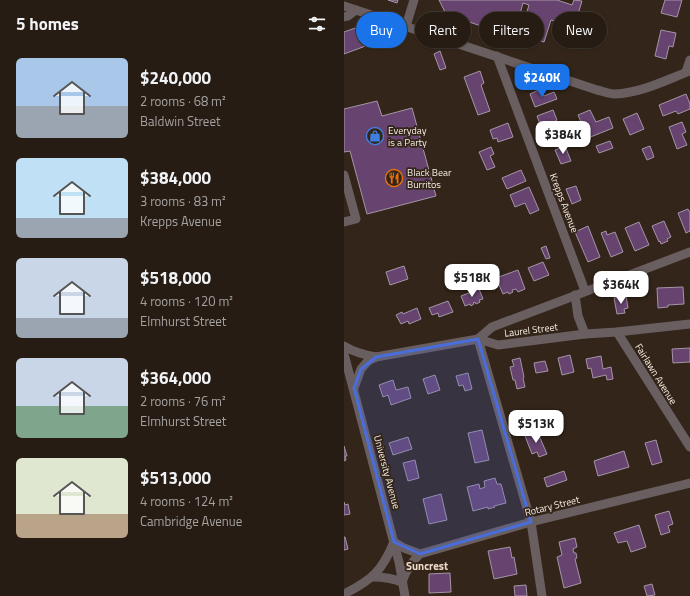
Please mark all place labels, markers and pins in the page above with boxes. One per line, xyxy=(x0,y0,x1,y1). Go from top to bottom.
pin: $240K xyxy=(514,64,570,98)
pin: $384K xyxy=(535,121,591,155)
place label: Everyday is a Party xyxy=(388,123,427,150)
shop icon: Everyday is a Party xyxy=(365,126,385,146)
place label: Black Bear Burritos xyxy=(407,165,452,192)
restaurant icon: Black Bear Burritos xyxy=(384,168,404,188)
pin: $518K xyxy=(444,264,500,298)
pin: $364K xyxy=(593,271,649,305)
pin: $513K xyxy=(508,410,564,444)

